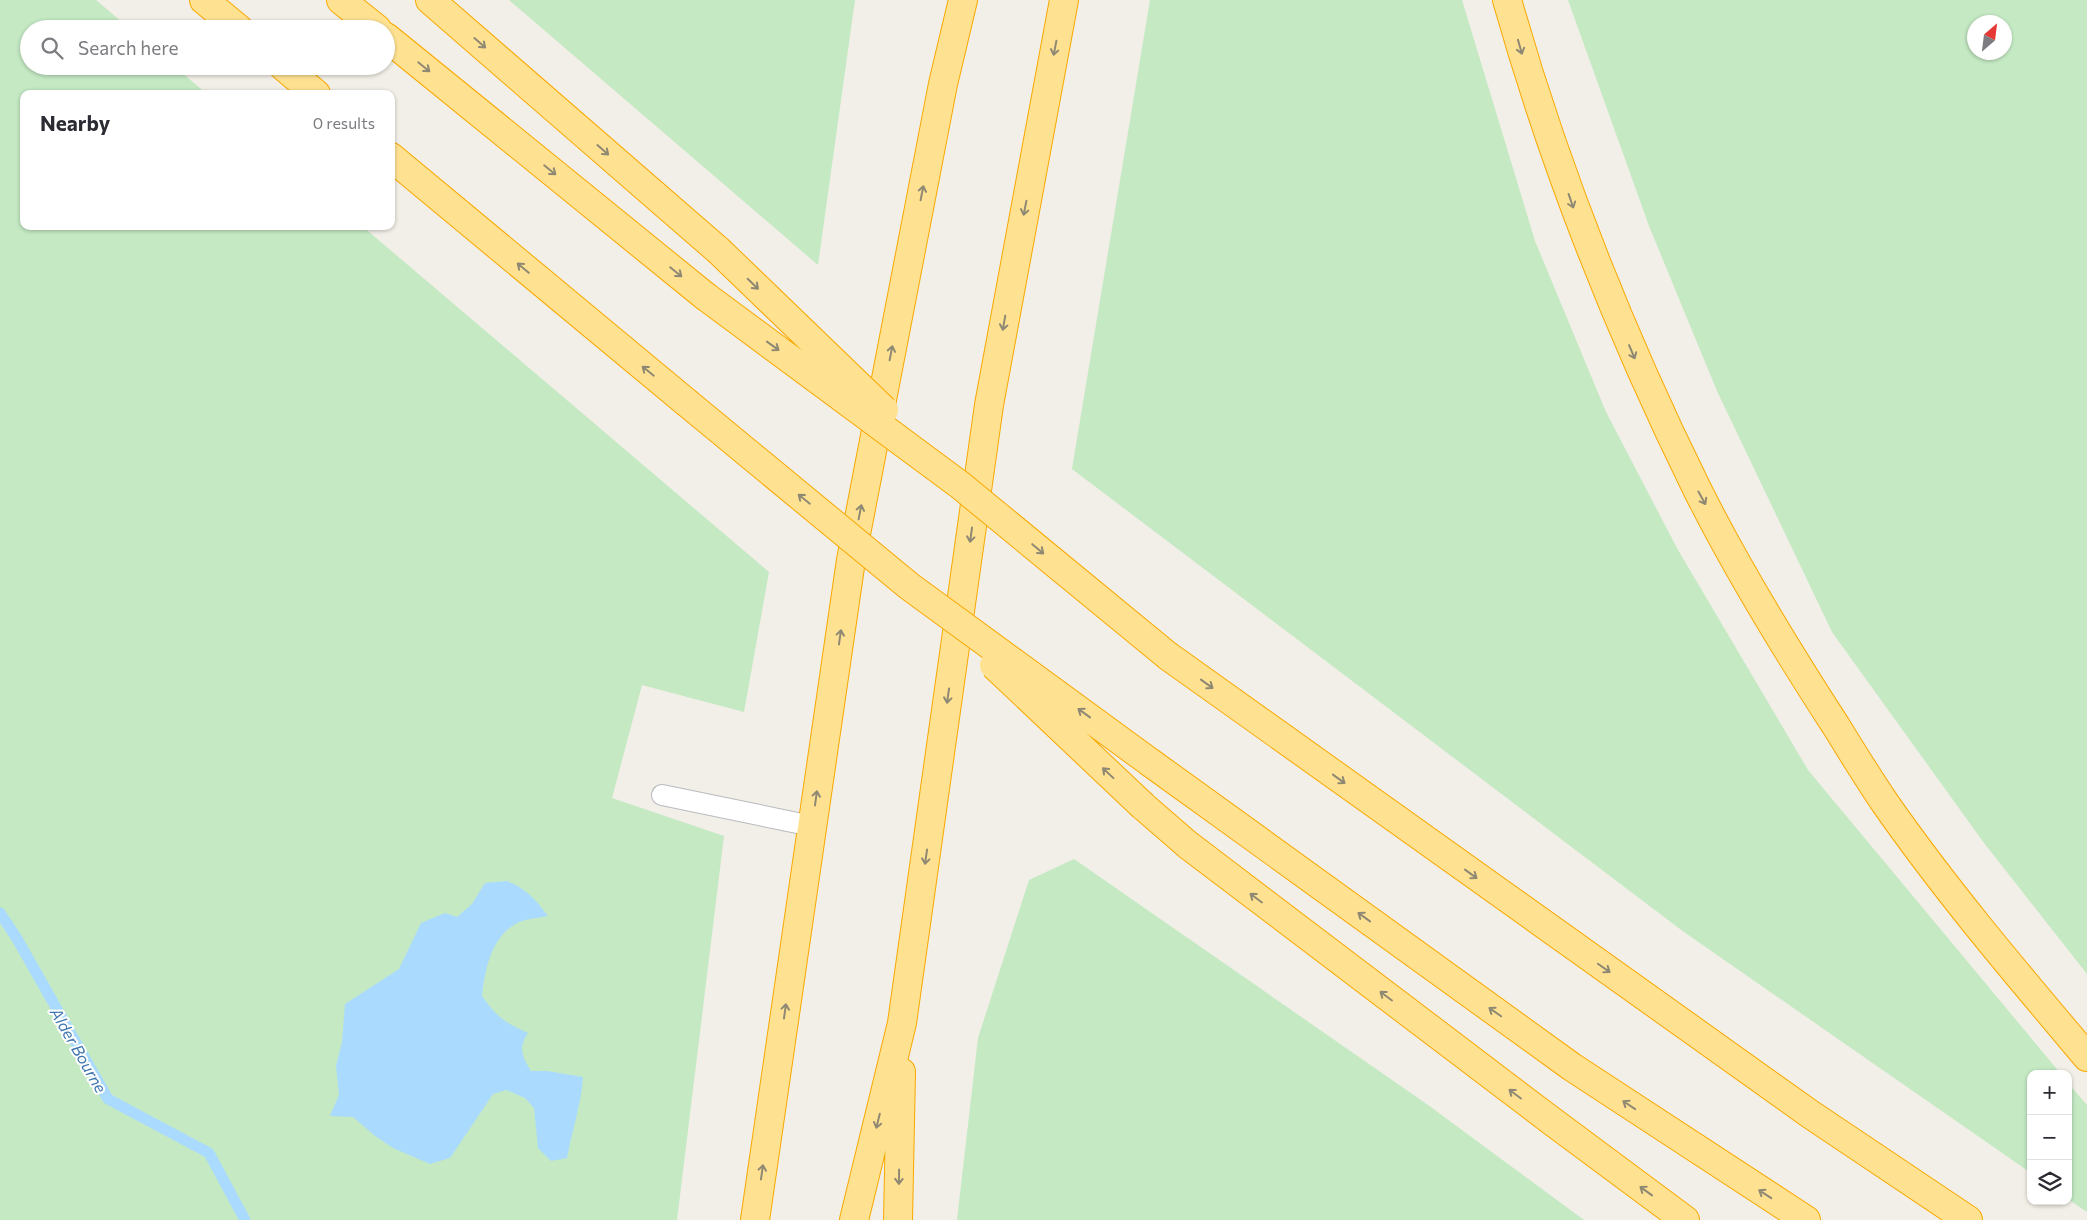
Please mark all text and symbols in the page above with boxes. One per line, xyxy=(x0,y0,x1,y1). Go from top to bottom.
north arrow xyxy=(1967,15,2012,60)
search box xyxy=(20,20,395,75)
icon: search xyxy=(38,34,66,62)
text: Search here xyxy=(78,36,178,59)
one-way arrow xyxy=(473,38,486,49)
one-way arrow xyxy=(1516,38,1525,54)
one-way arrow xyxy=(1049,40,1059,56)
one-way arrow xyxy=(417,62,430,73)
text: Nearby xyxy=(40,110,110,135)
text: 0 results xyxy=(313,113,375,132)
one-way arrow xyxy=(596,144,609,155)
one-way arrow xyxy=(543,164,556,175)
one-way arrow xyxy=(918,185,928,201)
one-way arrow xyxy=(1567,193,1577,209)
one-way arrow xyxy=(1019,199,1029,215)
one-way arrow xyxy=(517,262,530,273)
one-way arrow xyxy=(670,267,683,278)
one-way arrow xyxy=(747,278,760,290)
one-way arrow xyxy=(998,314,1008,330)
one-way arrow xyxy=(766,341,780,351)
one-way arrow xyxy=(1628,344,1638,359)
one-way arrow xyxy=(887,345,897,361)
one-way arrow xyxy=(642,366,655,377)
one-way arrow xyxy=(1697,491,1707,506)
one-way arrow xyxy=(797,493,810,505)
one-way arrow xyxy=(856,504,866,520)
one-way arrow xyxy=(966,527,976,543)
one-way arrow xyxy=(1032,543,1045,554)
one-way arrow xyxy=(835,630,845,646)
one-way arrow xyxy=(1200,679,1214,689)
one-way arrow xyxy=(943,688,953,704)
one-way arrow xyxy=(1077,708,1091,718)
one-way arrow xyxy=(1101,767,1114,779)
one-way arrow xyxy=(1332,774,1346,784)
one-way arrow xyxy=(812,791,822,807)
one-way arrow xyxy=(920,849,930,865)
one-way arrow xyxy=(1464,869,1478,879)
one-way arrow xyxy=(1250,892,1263,903)
one-way arrow xyxy=(1357,912,1371,922)
one-way arrow xyxy=(1596,963,1610,973)
one-way arrow xyxy=(1379,991,1393,1001)
water label: Alder Bourne xyxy=(46,1003,111,1096)
one-way arrow xyxy=(780,1003,790,1019)
one-way arrow xyxy=(1489,1007,1503,1017)
map controls xyxy=(2027,1070,2072,1205)
button: + xyxy=(2027,1070,2072,1115)
one-way arrow xyxy=(1508,1089,1522,1099)
one-way arrow xyxy=(1622,1100,1636,1110)
one-way arrow xyxy=(873,1113,882,1129)
button: − xyxy=(2027,1115,2072,1160)
button: layers xyxy=(2027,1160,2072,1205)
one-way arrow xyxy=(757,1164,767,1180)
one-way arrow xyxy=(895,1168,904,1184)
one-way arrow xyxy=(1639,1186,1653,1196)
one-way arrow xyxy=(1759,1188,1773,1198)

